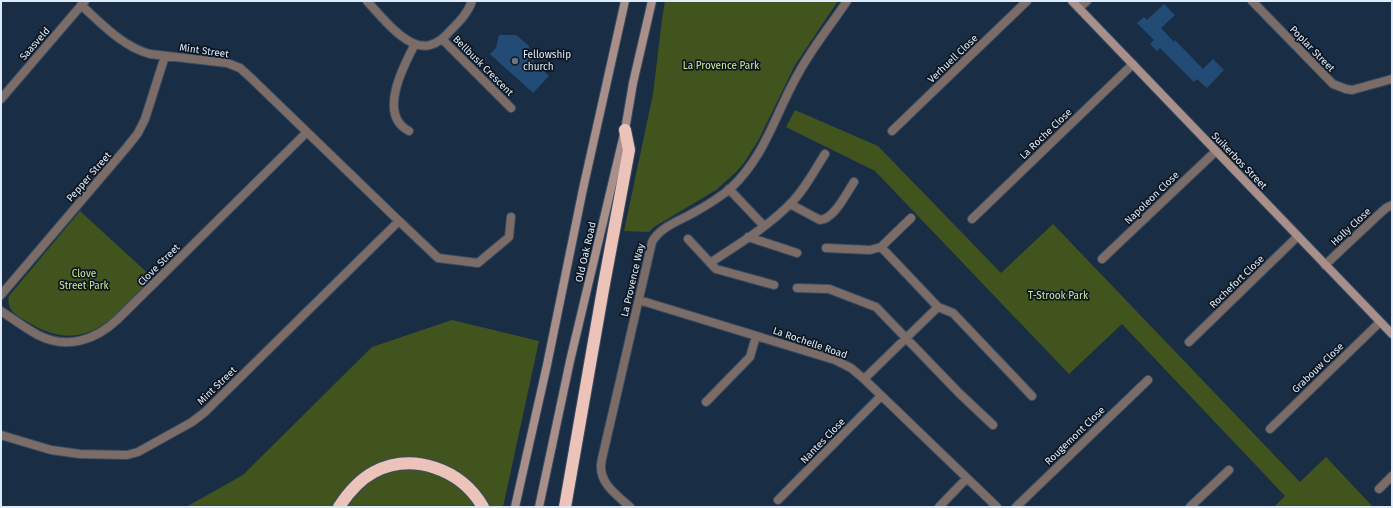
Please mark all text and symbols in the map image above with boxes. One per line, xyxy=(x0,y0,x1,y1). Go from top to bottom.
street label: Poplar Street xyxy=(1287,24,1337,75)
street label: Saasveld xyxy=(17,25,53,63)
street label: Verhuell Close xyxy=(926,32,980,86)
street label: Bellbusk Crescent xyxy=(450,33,516,99)
street label: Mint Street xyxy=(178,42,230,60)
place label: Fellowship church xyxy=(523,49,571,73)
marker: Fellowship church xyxy=(510,56,520,66)
park label: La Provence Park xyxy=(683,60,760,72)
street label: La Roche Close xyxy=(1017,106,1075,162)
street label: Suikerbos Street xyxy=(1209,130,1270,192)
street label: Pepper Street xyxy=(64,149,114,204)
street label: Napoleon Close xyxy=(1122,169,1182,227)
street label: Holly Close xyxy=(1329,205,1373,249)
street label: Old Oak Road xyxy=(573,221,599,283)
street label: Clove Street xyxy=(136,241,183,288)
street label: La Provence Way xyxy=(619,242,647,318)
street label: Rochefort Close xyxy=(1207,253,1267,311)
park label: Clove Street Park xyxy=(59,268,110,292)
park label: T-Strook Park xyxy=(1028,290,1089,302)
street label: La Rochelle Road xyxy=(771,325,849,361)
street label: Grabouw Close xyxy=(1290,340,1346,396)
street label: Mint Street xyxy=(195,364,239,408)
street label: Rougemont Close xyxy=(1042,404,1108,468)
street label: Nantes Close xyxy=(798,416,848,466)

